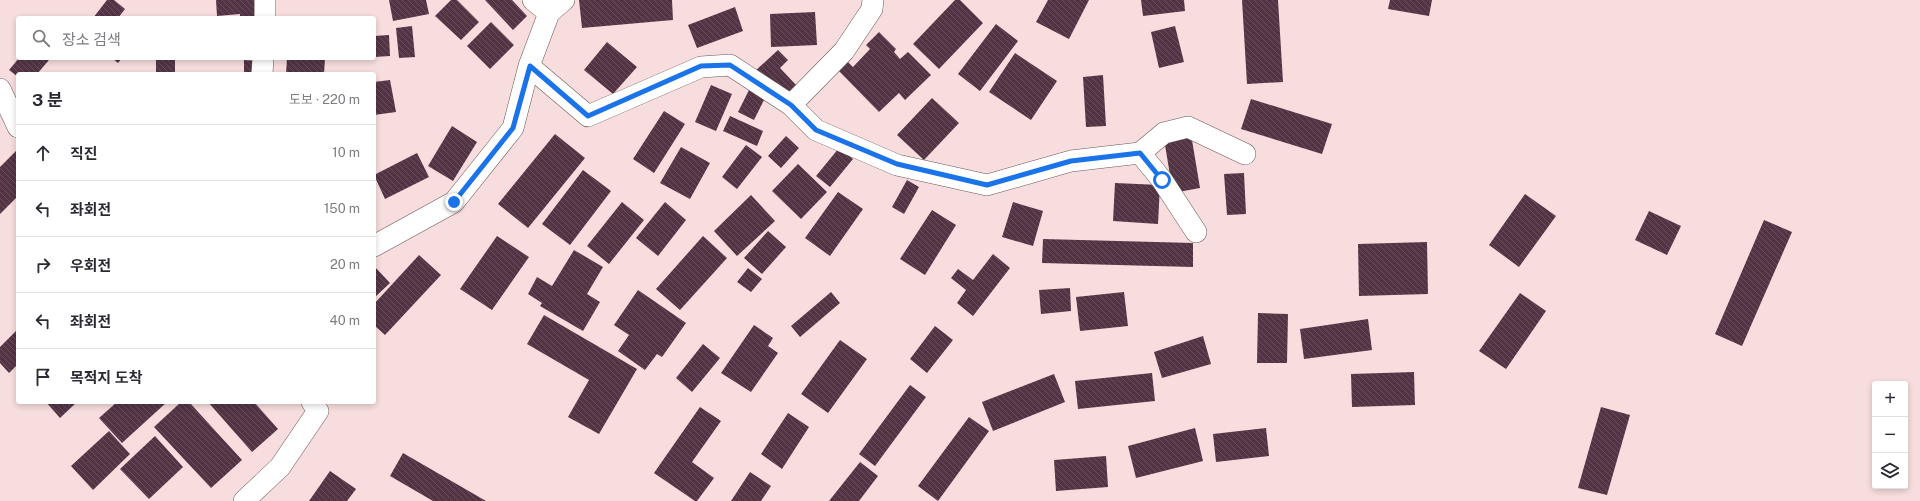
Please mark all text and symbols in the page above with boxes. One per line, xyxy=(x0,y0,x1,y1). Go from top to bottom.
search box xyxy=(16,16,376,60)
icon: search xyxy=(30,27,52,49)
text: 장소 검색 xyxy=(62,31,121,48)
text: 3 분 xyxy=(32,90,63,110)
text: 도보 · 220 m xyxy=(289,92,360,107)
icon: ahead xyxy=(32,142,54,164)
text: 직진 xyxy=(70,145,98,162)
text: 10 m xyxy=(332,145,360,160)
route start xyxy=(1153,171,1171,189)
route end xyxy=(445,193,463,211)
icon: left xyxy=(32,198,54,220)
text: 좌회전 xyxy=(70,201,111,218)
text: 150 m xyxy=(324,201,360,216)
icon: right xyxy=(32,254,54,276)
text: 우회전 xyxy=(70,257,111,274)
text: 20 m xyxy=(330,257,360,272)
icon: left xyxy=(32,310,54,332)
text: 좌회전 xyxy=(70,313,111,330)
text: 40 m xyxy=(329,313,360,328)
icon: arrive xyxy=(32,366,54,388)
text: 목적지 도착 xyxy=(70,369,142,386)
map controls xyxy=(1872,381,1908,489)
button: + xyxy=(1872,381,1908,417)
button: − xyxy=(1872,417,1908,453)
button: layers xyxy=(1872,453,1908,489)

